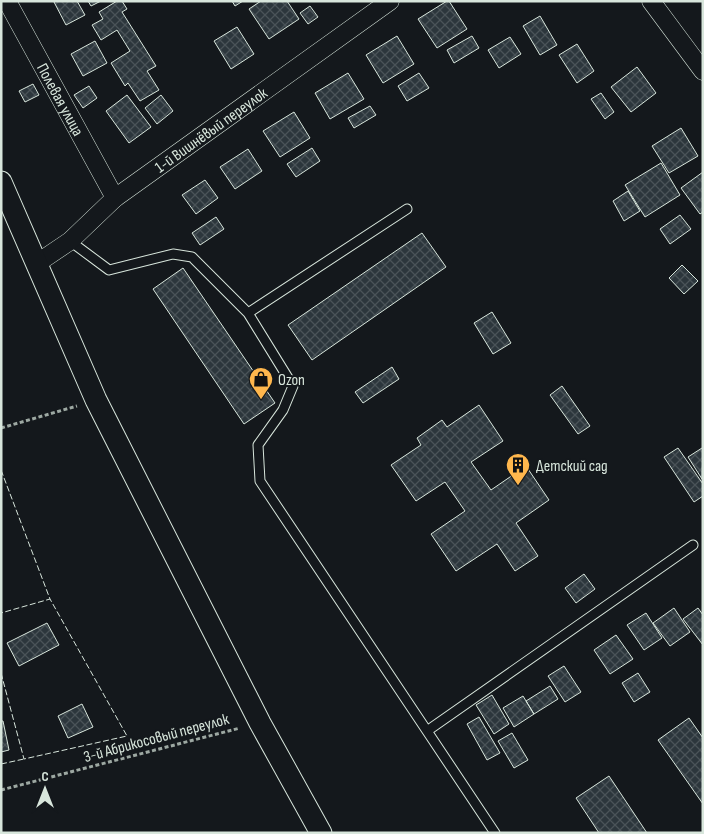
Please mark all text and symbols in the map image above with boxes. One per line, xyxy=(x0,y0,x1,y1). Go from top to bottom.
street label: Полевая улица xyxy=(32,60,87,139)
street label: 1-й Вишнёвый переулок xyxy=(152,83,272,177)
shop icon: Ozon xyxy=(248,366,274,400)
place label: Ozon xyxy=(278,371,305,390)
building icon: Детский сад xyxy=(505,452,531,486)
place label: Детский сад xyxy=(536,457,608,476)
street label: 3-й Абрикосовый переулок xyxy=(82,710,232,767)
north arrow xyxy=(20,764,70,814)
text: С xyxy=(41,768,49,785)

